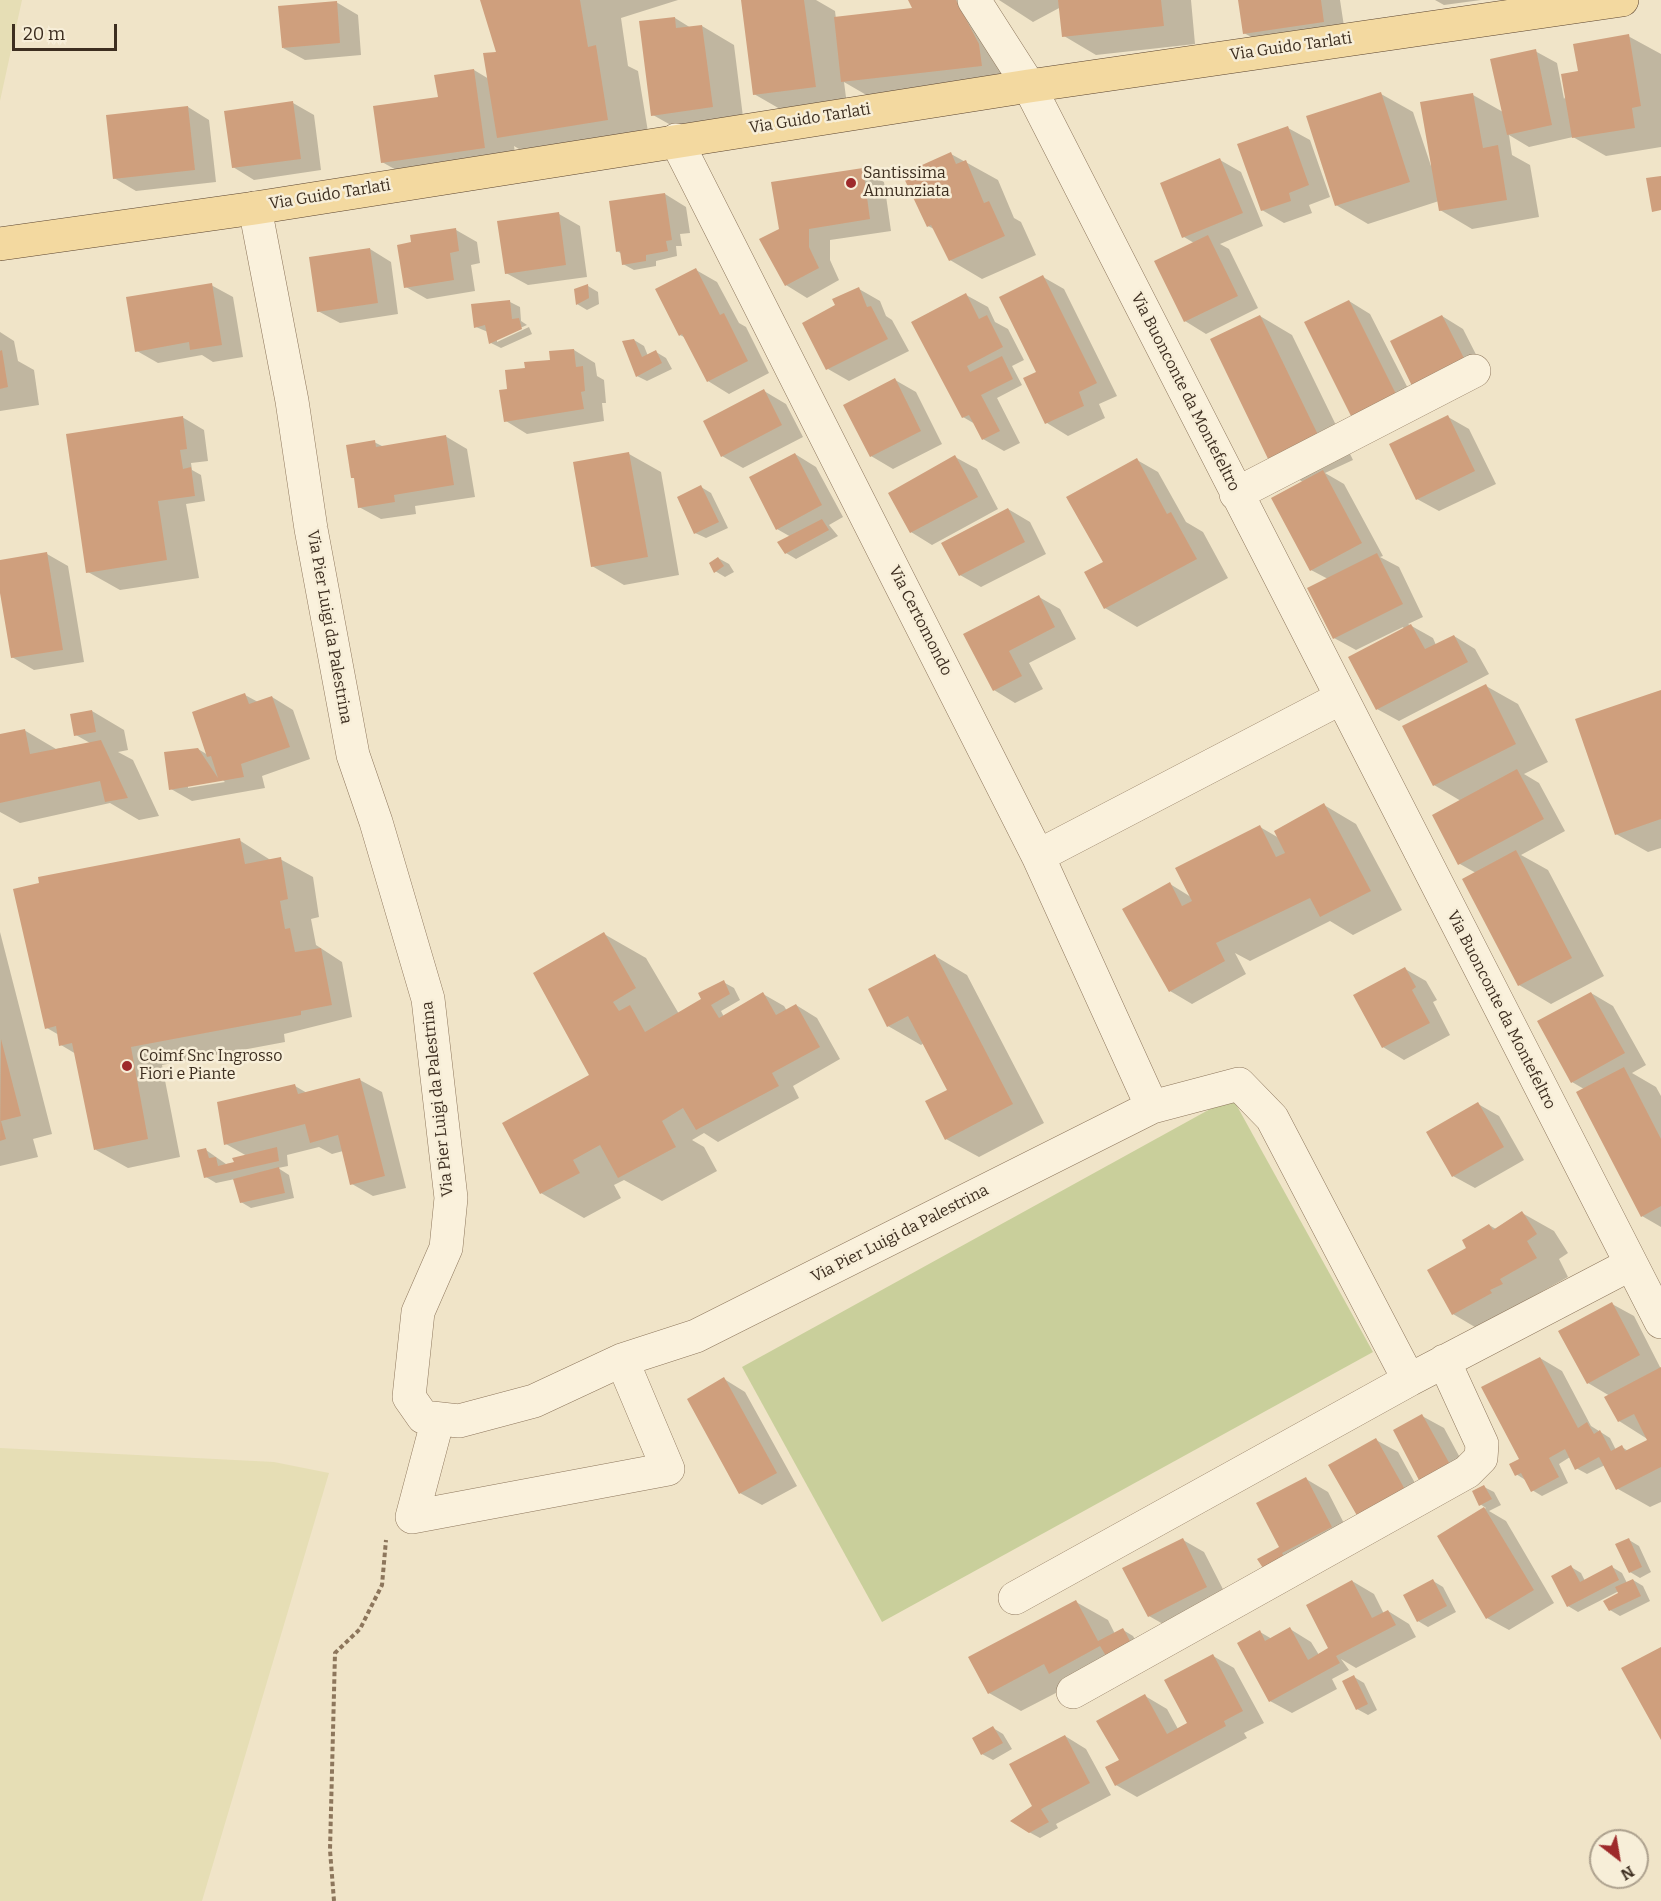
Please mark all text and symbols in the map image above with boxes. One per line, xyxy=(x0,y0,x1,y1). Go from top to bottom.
scale bar xyxy=(15,12,120,50)
text: 20 m xyxy=(23,23,65,45)
street label: Via Guido Tarlati xyxy=(1229,29,1353,65)
street label: Via Guido Tarlati xyxy=(748,100,872,138)
place label: Santissima Annunziata xyxy=(863,164,950,202)
street label: Via Guido Tarlati xyxy=(268,176,392,214)
marker: Santissima Annunziata xyxy=(844,176,858,190)
street label: Via Buonconte da Montefeltro xyxy=(1126,290,1244,494)
street label: Via Pier Luigi da Palestrina xyxy=(302,529,356,725)
street label: Via Certomondo xyxy=(884,563,956,679)
street label: Via Buonconte da Montefeltro xyxy=(1442,908,1560,1112)
street label: Via Pier Luigi da Palestrina xyxy=(418,1000,458,1198)
place label: Coimf Snc Ingrosso Fiori e Piante xyxy=(139,1047,282,1085)
marker: Coimf Snc Ingrosso Fiori e Piante xyxy=(120,1059,134,1073)
street label: Via Pier Luigi da Palestrina xyxy=(808,1181,992,1287)
north arrow xyxy=(1589,1829,1649,1889)
text: N xyxy=(1617,1862,1638,1884)

